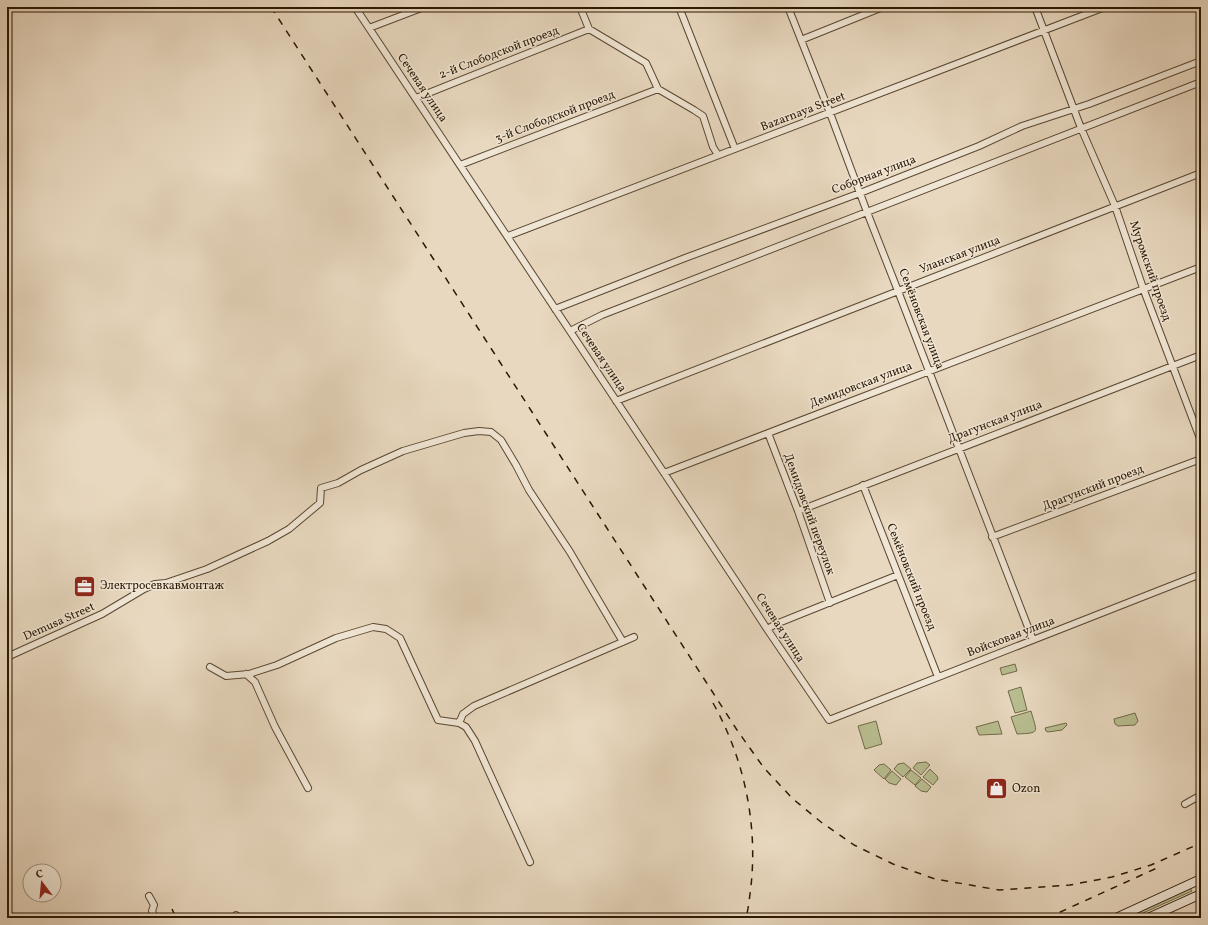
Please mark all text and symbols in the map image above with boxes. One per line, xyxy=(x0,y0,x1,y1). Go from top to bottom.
street label: 2-й Слободской проезд xyxy=(437,23,561,83)
street label: Сечевая улица xyxy=(393,51,451,125)
street label: 3-й Слободской проезд xyxy=(493,87,617,147)
street label: Bazarnaya Street xyxy=(758,88,848,136)
street label: Соборная улица xyxy=(830,152,918,198)
street label: Муромский проезд xyxy=(1125,219,1175,323)
street label: Уланская улица xyxy=(917,232,1003,278)
street label: Семёновская улица xyxy=(894,266,948,372)
street label: Сечевая улица xyxy=(572,321,630,395)
street label: Демидовская улица xyxy=(807,358,915,412)
street label: Драгунская улица xyxy=(945,397,1045,447)
street label: Демидовский переулок xyxy=(779,451,839,578)
street label: Драгунский проезд xyxy=(1040,461,1146,515)
street label: Семёновский проезд xyxy=(882,521,940,633)
office icon: Электросевкавмонтаж xyxy=(71,573,97,599)
place label: Электросевкавмонтаж xyxy=(100,578,224,594)
street label: Сечевая улица xyxy=(752,590,808,666)
street label: Demusa Street xyxy=(21,599,97,645)
street label: Войсковая улица xyxy=(965,613,1057,661)
shop icon: Ozon xyxy=(983,776,1009,802)
place label: Ozon xyxy=(1012,781,1040,797)
north arrow xyxy=(22,863,62,903)
text: С xyxy=(34,867,45,883)

